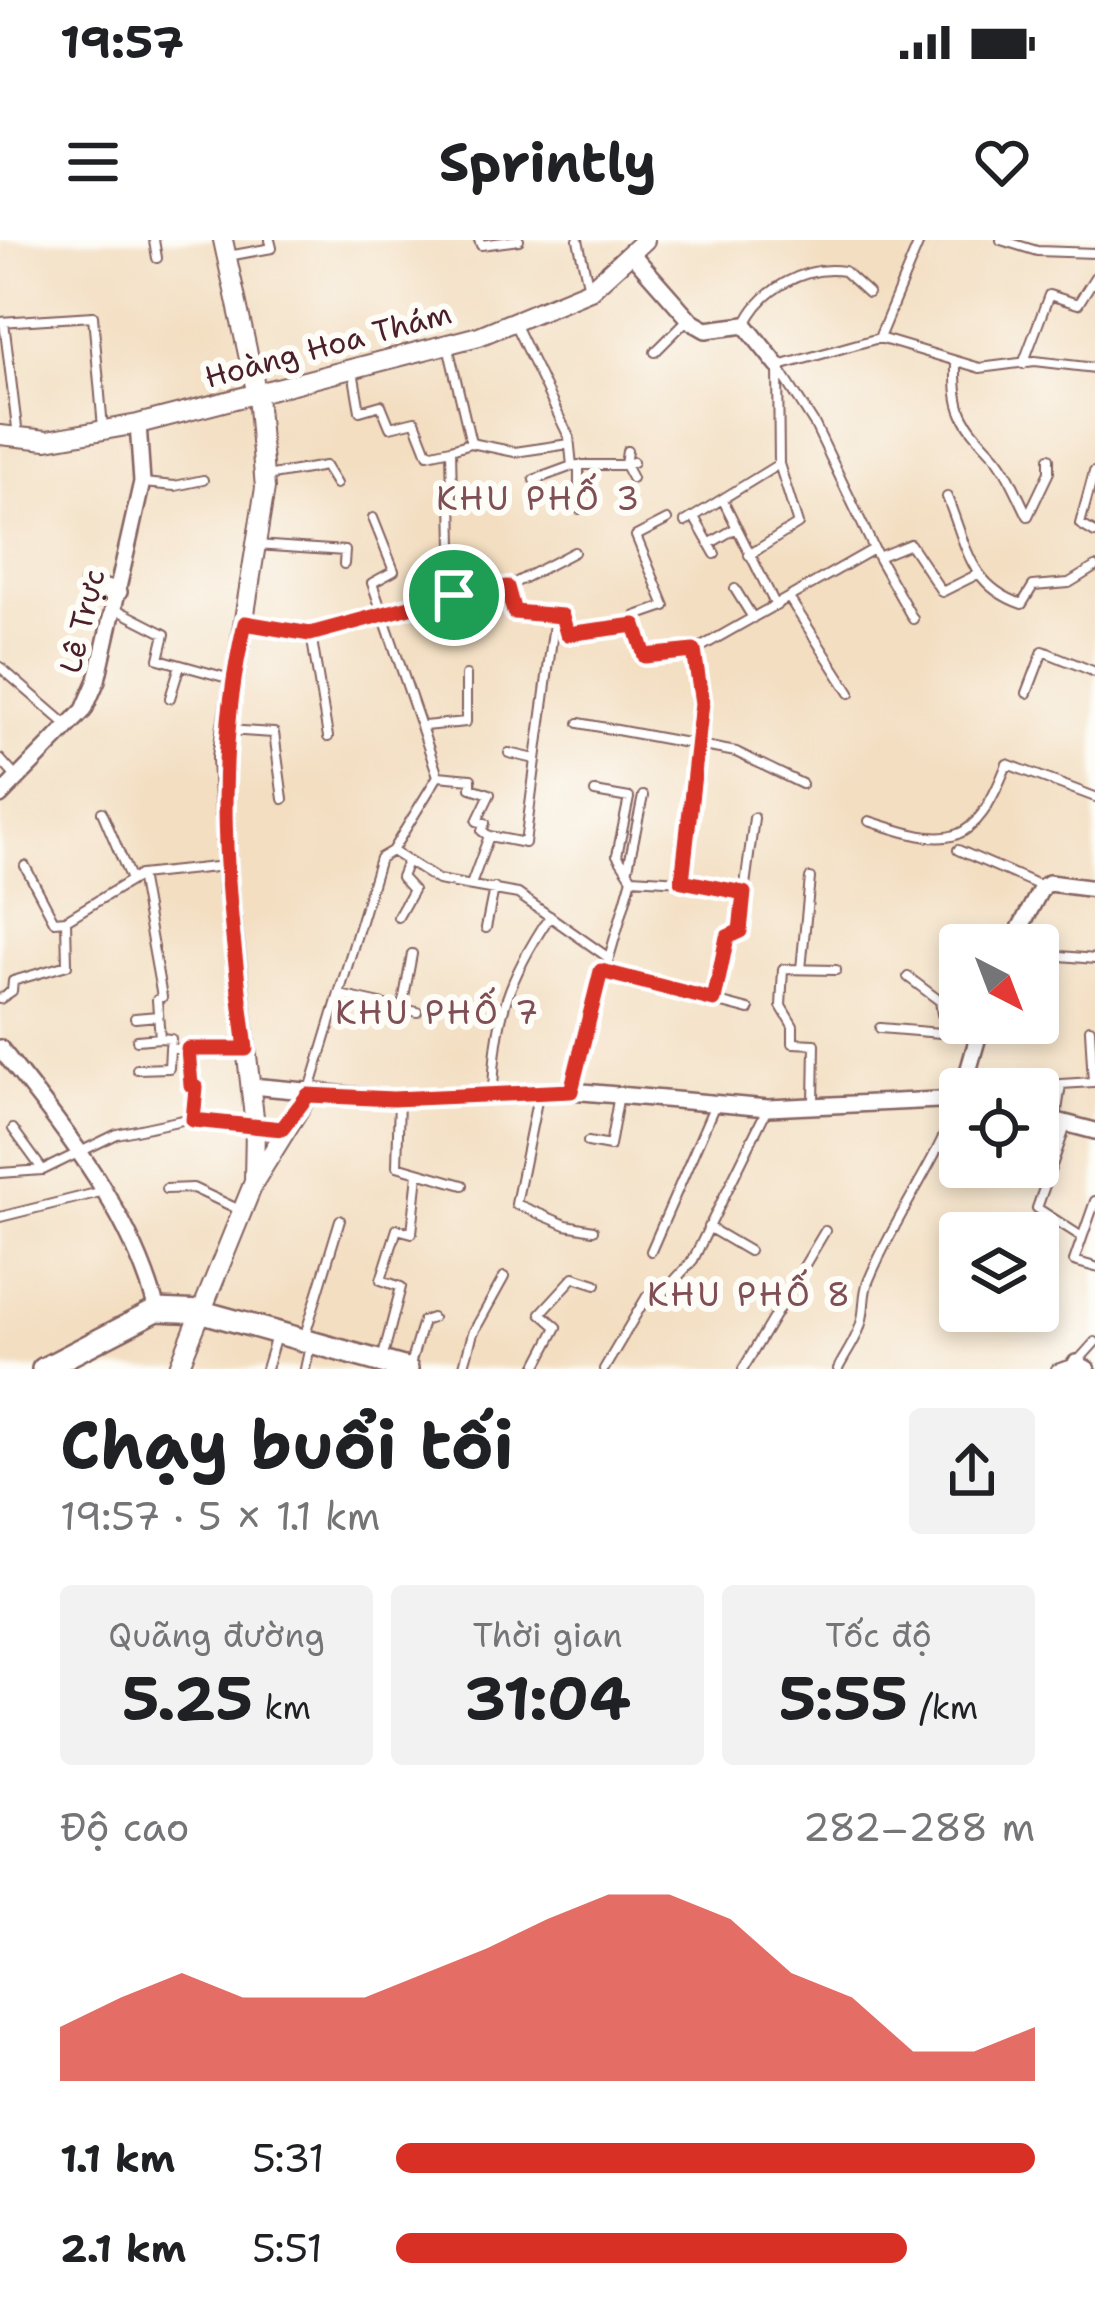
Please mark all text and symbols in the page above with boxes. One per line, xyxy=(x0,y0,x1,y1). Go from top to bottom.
text: 19:57 xyxy=(60,12,184,72)
text: Sprintly xyxy=(438,126,657,198)
icon: menu xyxy=(60,129,126,195)
icon: heart xyxy=(969,129,1035,195)
street label: Hoàng Hoa Thám xyxy=(200,292,456,398)
district label: KHU PHỐ 3 xyxy=(436,473,642,521)
pin xyxy=(403,544,505,646)
icon: arrive xyxy=(421,562,487,628)
street label: Lê Trực xyxy=(49,565,115,677)
north arrow xyxy=(939,924,1059,1044)
map controls xyxy=(939,924,1059,1332)
district label: KHU PHỐ 7 xyxy=(335,987,541,1035)
button: locate xyxy=(939,1068,1059,1188)
button: layers xyxy=(939,1212,1059,1332)
district label: KHU PHỐ 8 xyxy=(647,1269,853,1317)
text: Chạy buổi tối xyxy=(60,1401,514,1489)
button: share xyxy=(909,1408,1035,1534)
text: 19:57 · 5 × 1.1 km xyxy=(60,1490,380,1542)
text: Quãng đường xyxy=(108,1613,325,1658)
text: Thời gian xyxy=(473,1613,622,1658)
text: Tốc độ xyxy=(825,1613,932,1658)
text: 5.25 xyxy=(122,1658,253,1738)
text: 31:04 xyxy=(464,1658,631,1738)
text: 5:55 xyxy=(779,1658,908,1738)
text: km xyxy=(253,1685,311,1730)
text: /km xyxy=(908,1685,978,1730)
text: Độ cao xyxy=(60,1801,189,1853)
text: 282–288 m xyxy=(803,1801,1035,1853)
text: 1.1 km xyxy=(60,2132,175,2184)
text: 5:31 xyxy=(252,2132,325,2184)
text: 2.1 km xyxy=(60,2222,186,2274)
text: 5:51 xyxy=(252,2222,323,2274)

